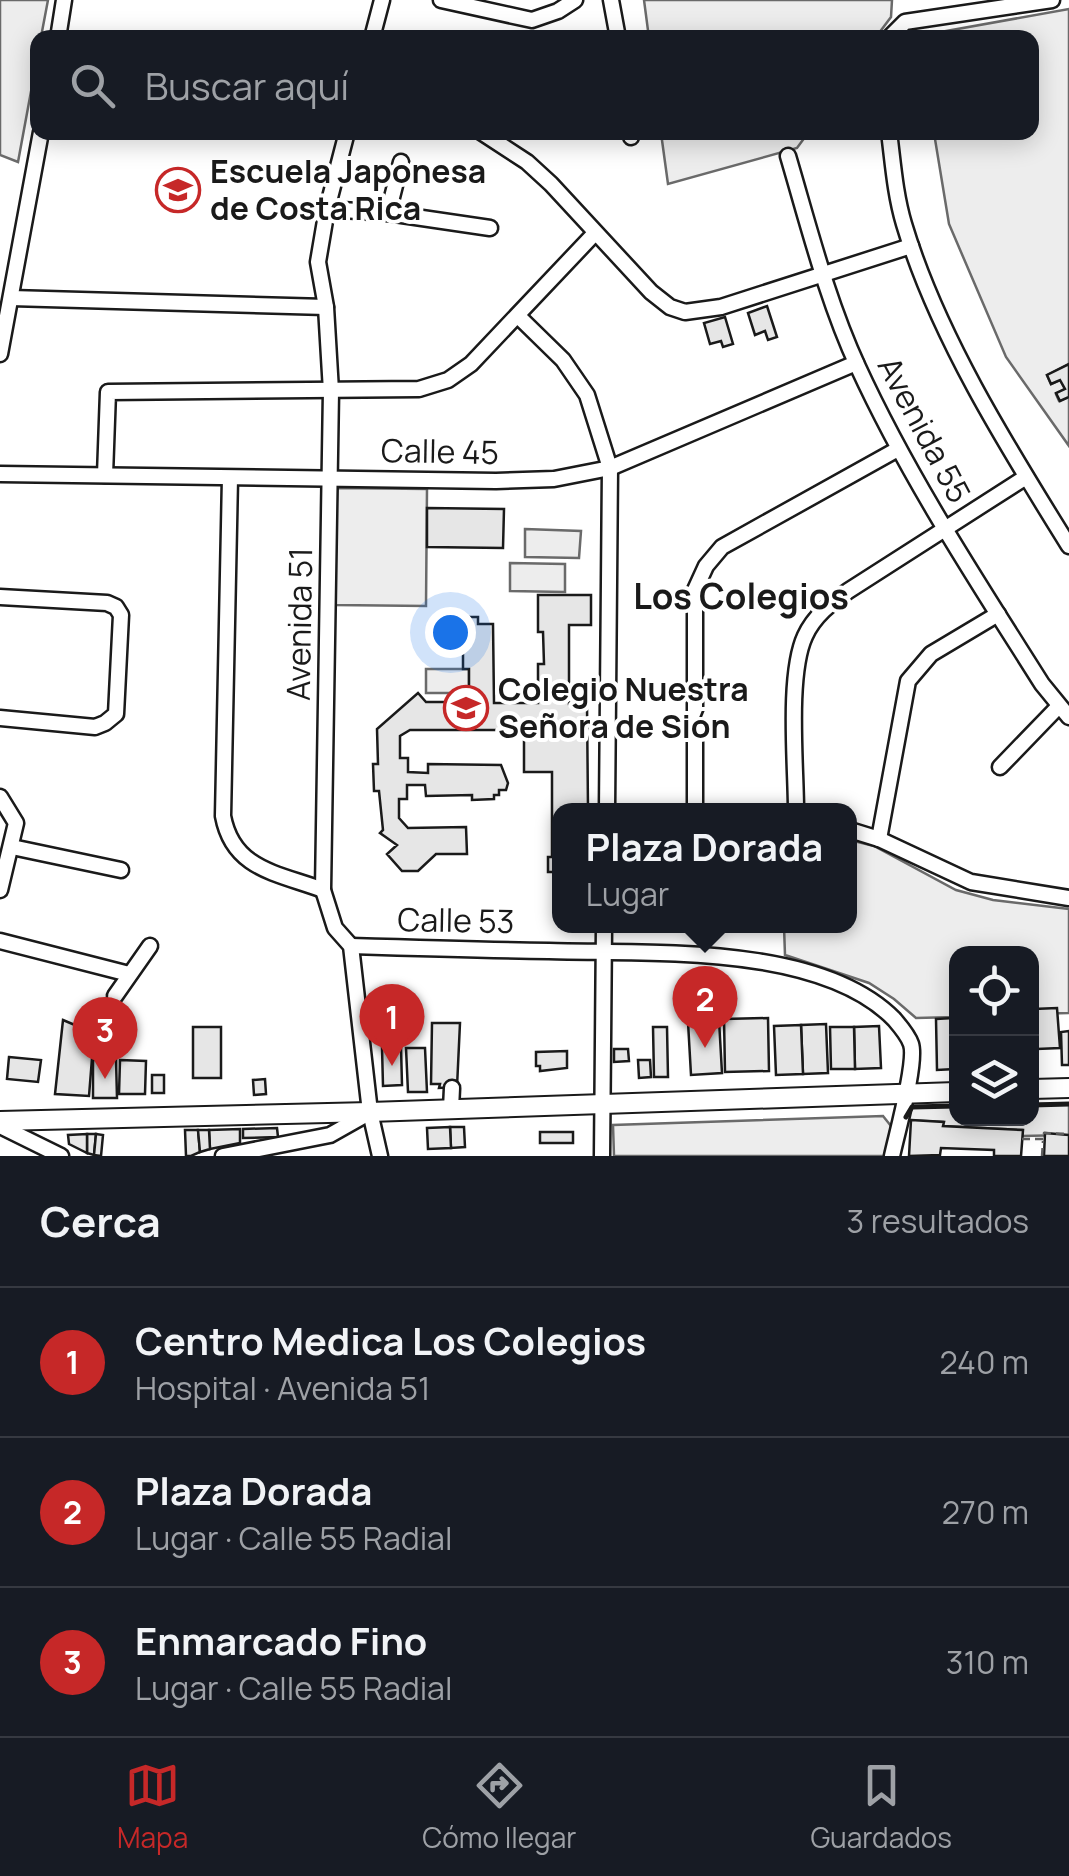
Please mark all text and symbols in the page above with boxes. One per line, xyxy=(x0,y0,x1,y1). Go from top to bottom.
search box xyxy=(30,30,1039,140)
icon: search xyxy=(65,58,120,113)
text: Buscar aquí xyxy=(145,59,349,111)
place label: Escuela Japonesa de Costa Rica xyxy=(210,149,486,230)
school or university icon: Escuela Japonesa de Costa Rica xyxy=(155,167,201,213)
street label: Avenida 55 xyxy=(868,349,982,510)
street label: Calle 45 xyxy=(381,428,499,474)
street label: Avenida 51 xyxy=(276,547,322,701)
district label: Los Colegios xyxy=(633,572,849,620)
your location xyxy=(425,607,476,658)
place label: Colegio Nuestra Señora de Sión xyxy=(498,667,749,748)
school or university icon: Colegio Nuestra Señora de Sión xyxy=(443,685,489,731)
popup xyxy=(552,803,857,933)
text: Plaza Dorada xyxy=(586,820,823,872)
text: Lugar xyxy=(586,872,669,916)
street label: Calle 53 xyxy=(397,897,515,943)
map controls xyxy=(949,946,1039,1126)
button: locate xyxy=(949,946,1039,1036)
pin: 2 xyxy=(672,966,738,1048)
pin: 1 xyxy=(360,984,424,1066)
pin: 3 xyxy=(72,996,138,1079)
button: layers xyxy=(949,1036,1039,1126)
text: Cerca xyxy=(40,1192,161,1250)
text: 3 resultados xyxy=(847,1199,1029,1243)
text: Centro Medica Los Colegios xyxy=(135,1314,646,1366)
text: 1 xyxy=(65,1340,80,1384)
text: 240 m xyxy=(939,1340,1029,1384)
text: Hospital · Avenida 51 xyxy=(135,1366,430,1410)
text: Plaza Dorada xyxy=(135,1464,372,1516)
text: 2 xyxy=(63,1490,82,1534)
text: 270 m xyxy=(942,1490,1029,1534)
text: Lugar · Calle 55 Radial xyxy=(135,1516,452,1560)
text: Enmarcado Fino xyxy=(135,1614,427,1666)
text: 3 xyxy=(63,1640,82,1684)
text: 310 m xyxy=(946,1640,1029,1684)
text: Lugar · Calle 55 Radial xyxy=(135,1666,452,1710)
tab: Mapa xyxy=(117,1758,188,1856)
tab: Cómo llegar xyxy=(422,1758,576,1856)
tab: Guardados xyxy=(810,1758,952,1856)

